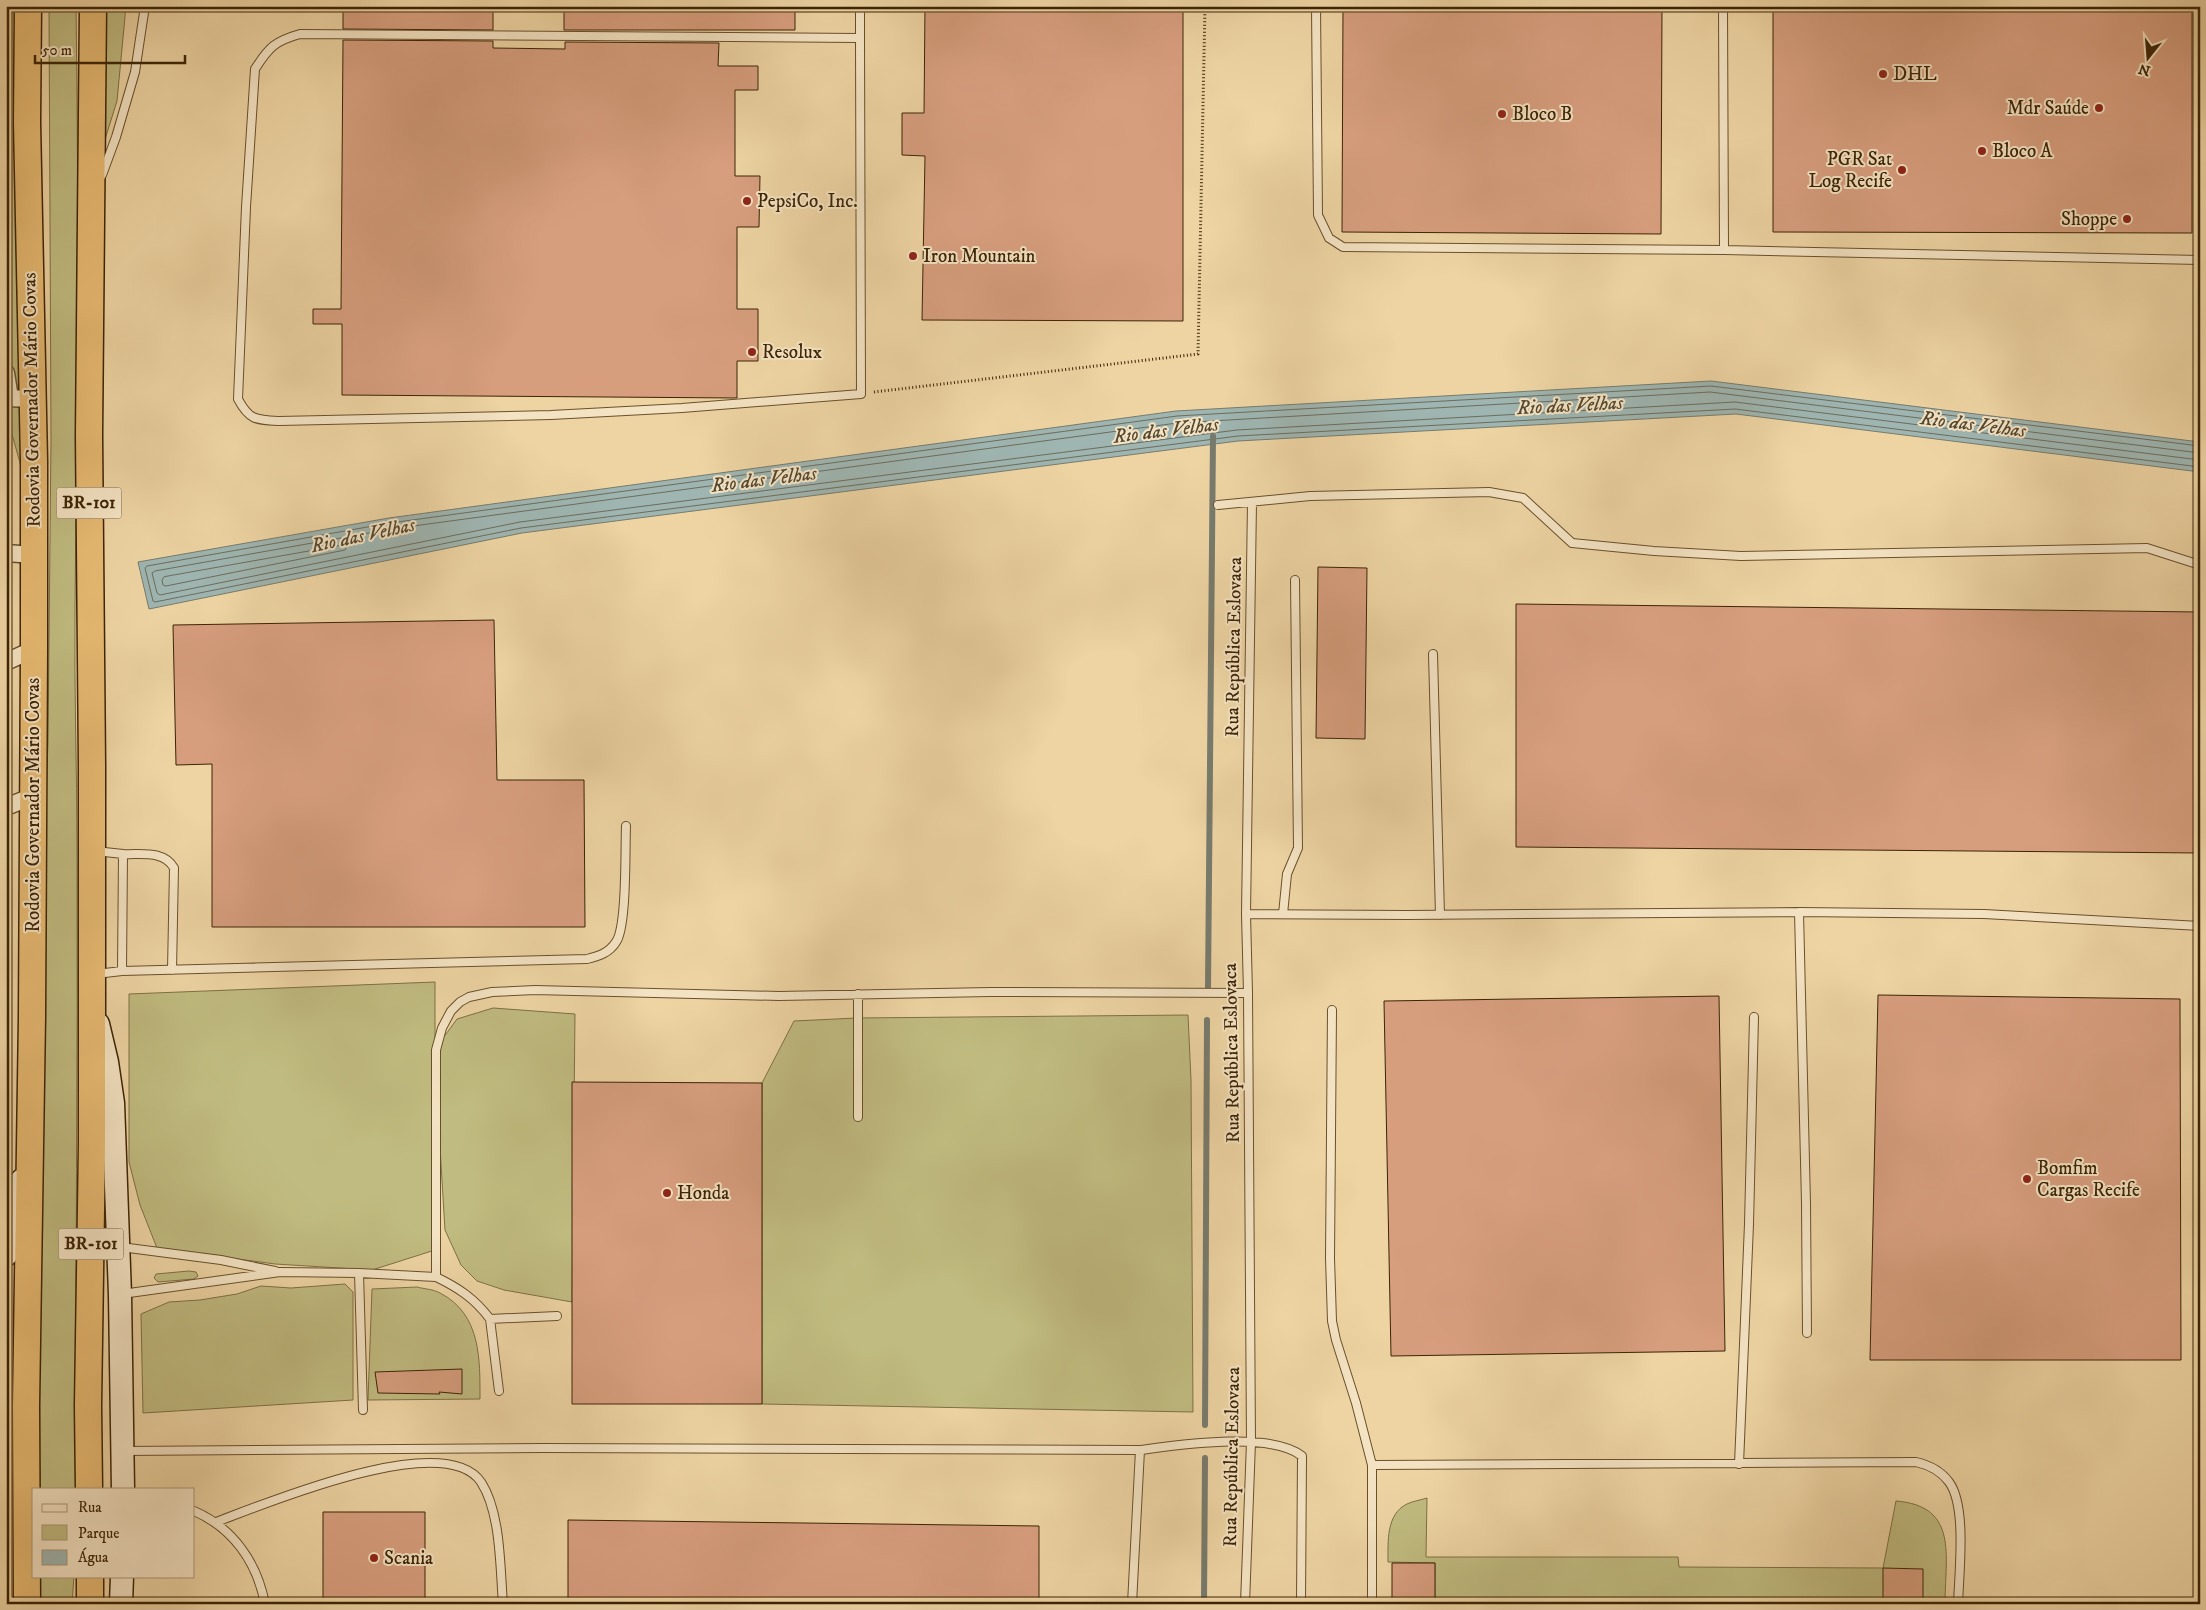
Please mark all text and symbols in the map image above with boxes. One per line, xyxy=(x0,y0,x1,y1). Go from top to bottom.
scale bar xyxy=(35,32,185,64)
north arrow xyxy=(2124,32,2174,82)
text: 50 m xyxy=(42,41,72,60)
text: N xyxy=(2136,59,2153,80)
place label: DHL xyxy=(1893,63,1937,86)
marker: DHL xyxy=(1877,68,1889,80)
place label: Mdr Saúde xyxy=(2007,97,2089,120)
marker: Mdr Saúde xyxy=(2093,102,2105,114)
place label: Bloco B xyxy=(1512,103,1572,126)
marker: Bloco B xyxy=(1496,108,1508,120)
place label: Bloco A xyxy=(1992,140,2053,163)
marker: Bloco A xyxy=(1976,145,1988,157)
place label: PGR Sat Log Recife xyxy=(1808,148,1892,193)
marker: PGR Sat Log Recife xyxy=(1896,164,1908,176)
place label: PepsiCo, Inc. xyxy=(757,190,858,213)
marker: PepsiCo, Inc. xyxy=(741,195,753,207)
place label: Shoppe xyxy=(2061,208,2117,231)
marker: Shoppe xyxy=(2121,213,2133,225)
place label: Iron Mountain xyxy=(923,245,1036,268)
marker: Iron Mountain xyxy=(907,250,919,262)
street label: Rodovia Governador Mário Covas xyxy=(18,272,46,528)
place label: Resolux xyxy=(762,341,823,364)
marker: Resolux xyxy=(746,346,758,358)
water label: Rio das Velhas xyxy=(1515,391,1625,421)
water label: Rio das Velhas xyxy=(1918,406,2028,444)
water label: Rio das Velhas xyxy=(1111,412,1221,450)
water label: Rio das Velhas xyxy=(709,461,819,499)
road number: BR-101 xyxy=(56,488,122,518)
water label: Rio das Velhas xyxy=(308,513,418,559)
street label: Rua República Eslovaca xyxy=(1221,557,1247,737)
street label: Rodovia Governador Mário Covas xyxy=(22,678,45,932)
street label: Rua República Eslovaca xyxy=(1219,963,1245,1143)
place label: Bomfim Cargas Recife xyxy=(2037,1157,2140,1202)
marker: Bomfim Cargas Recife xyxy=(2021,1173,2033,1185)
place label: Honda xyxy=(677,1182,729,1205)
marker: Honda xyxy=(661,1187,673,1199)
road number: BR-101 xyxy=(58,1228,124,1260)
street label: Rua República Eslovaca xyxy=(1219,1367,1245,1547)
legend xyxy=(32,1488,195,1578)
text: Rua xyxy=(78,1498,102,1517)
text: Parque xyxy=(78,1524,119,1543)
text: Água xyxy=(78,1547,109,1567)
place label: Scania xyxy=(384,1547,433,1570)
marker: Scania xyxy=(368,1552,380,1564)

